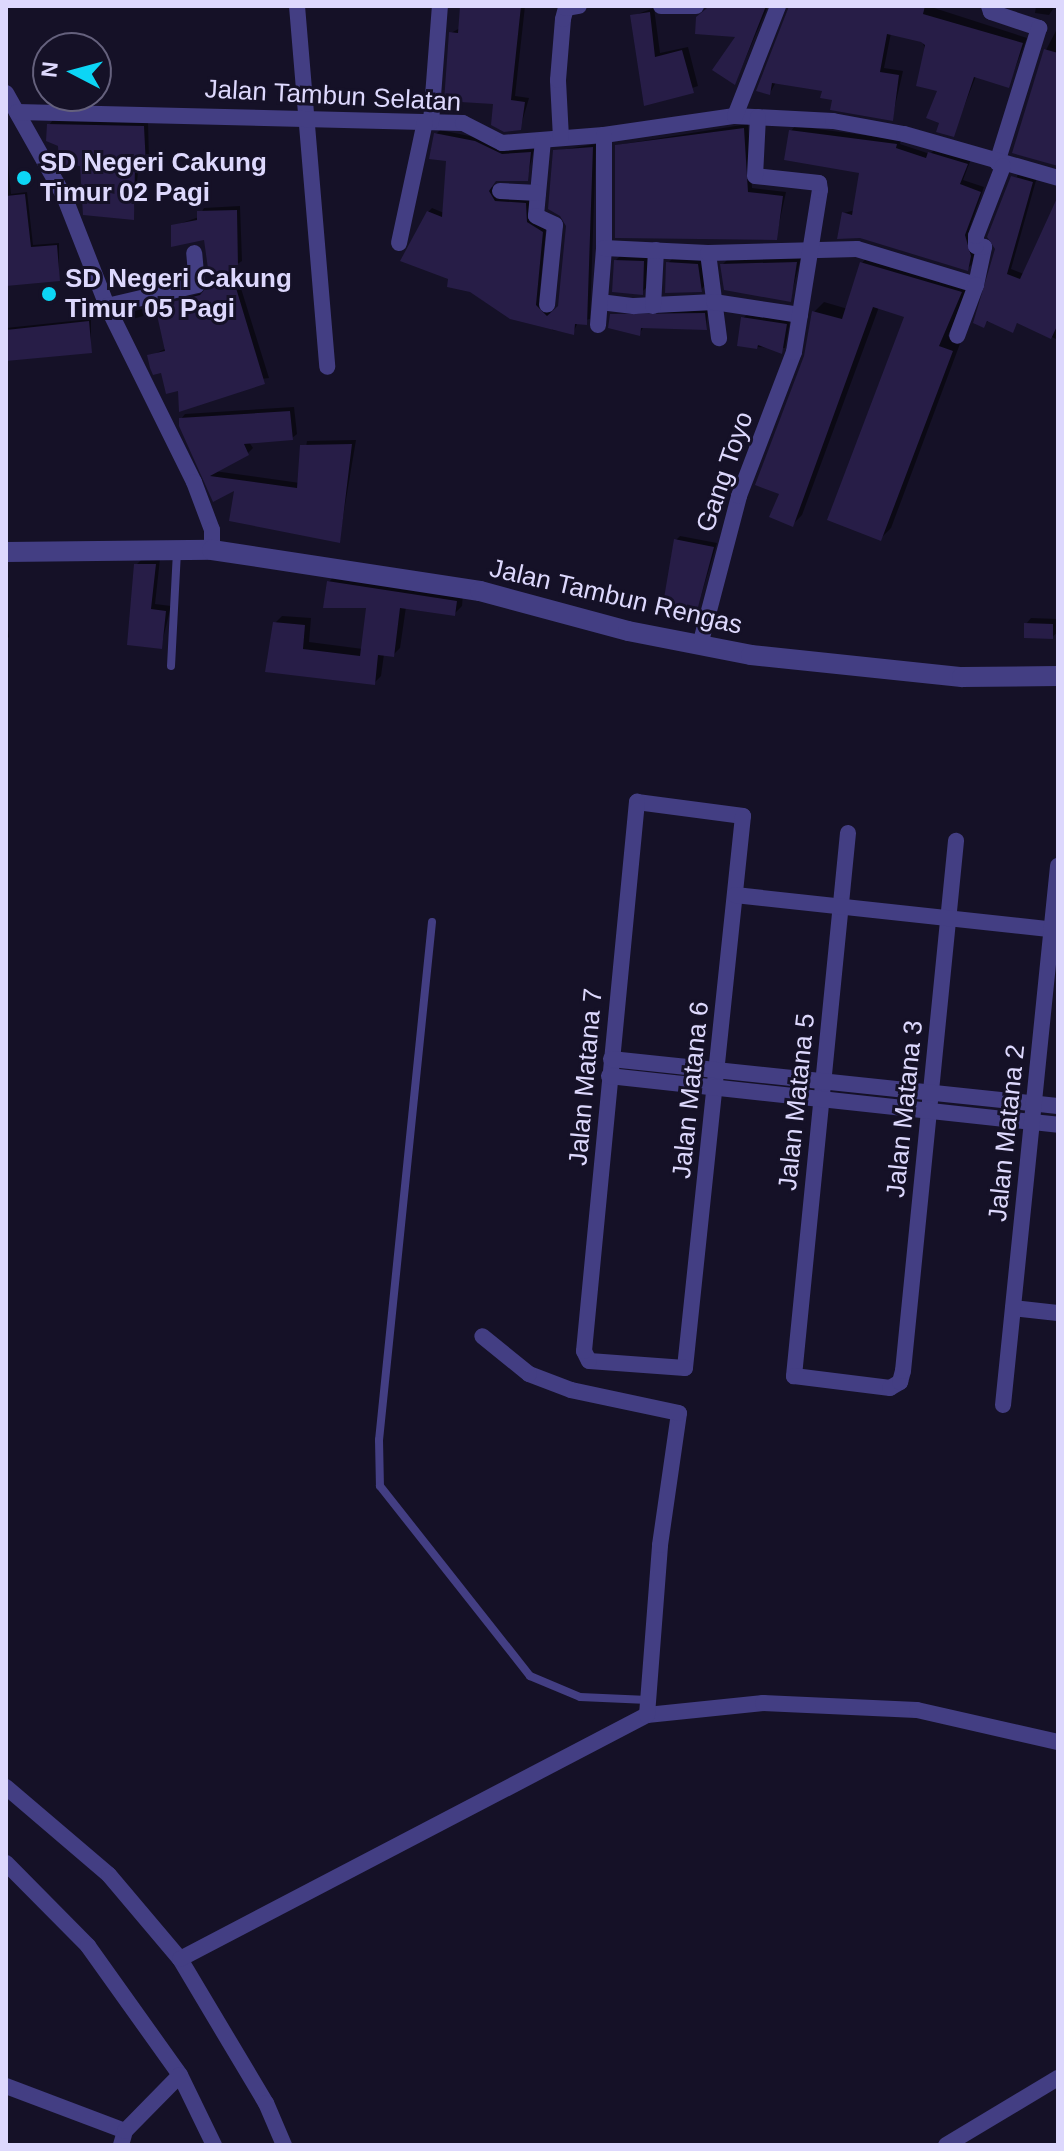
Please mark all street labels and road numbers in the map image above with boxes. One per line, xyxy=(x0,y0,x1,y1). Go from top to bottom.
street label: Jalan Tambun Selatan xyxy=(204,74,462,118)
street label: Gang Toyo xyxy=(690,407,760,537)
street label: Jalan Tambun Rengas xyxy=(486,553,746,641)
street label: Jalan Matana 7 xyxy=(563,987,609,1167)
street label: Jalan Matana 6 xyxy=(666,1000,716,1180)
street label: Jalan Matana 5 xyxy=(772,1012,822,1192)
street label: Jalan Matana 3 xyxy=(880,1019,930,1199)
street label: Jalan Matana 2 xyxy=(982,1043,1032,1223)

